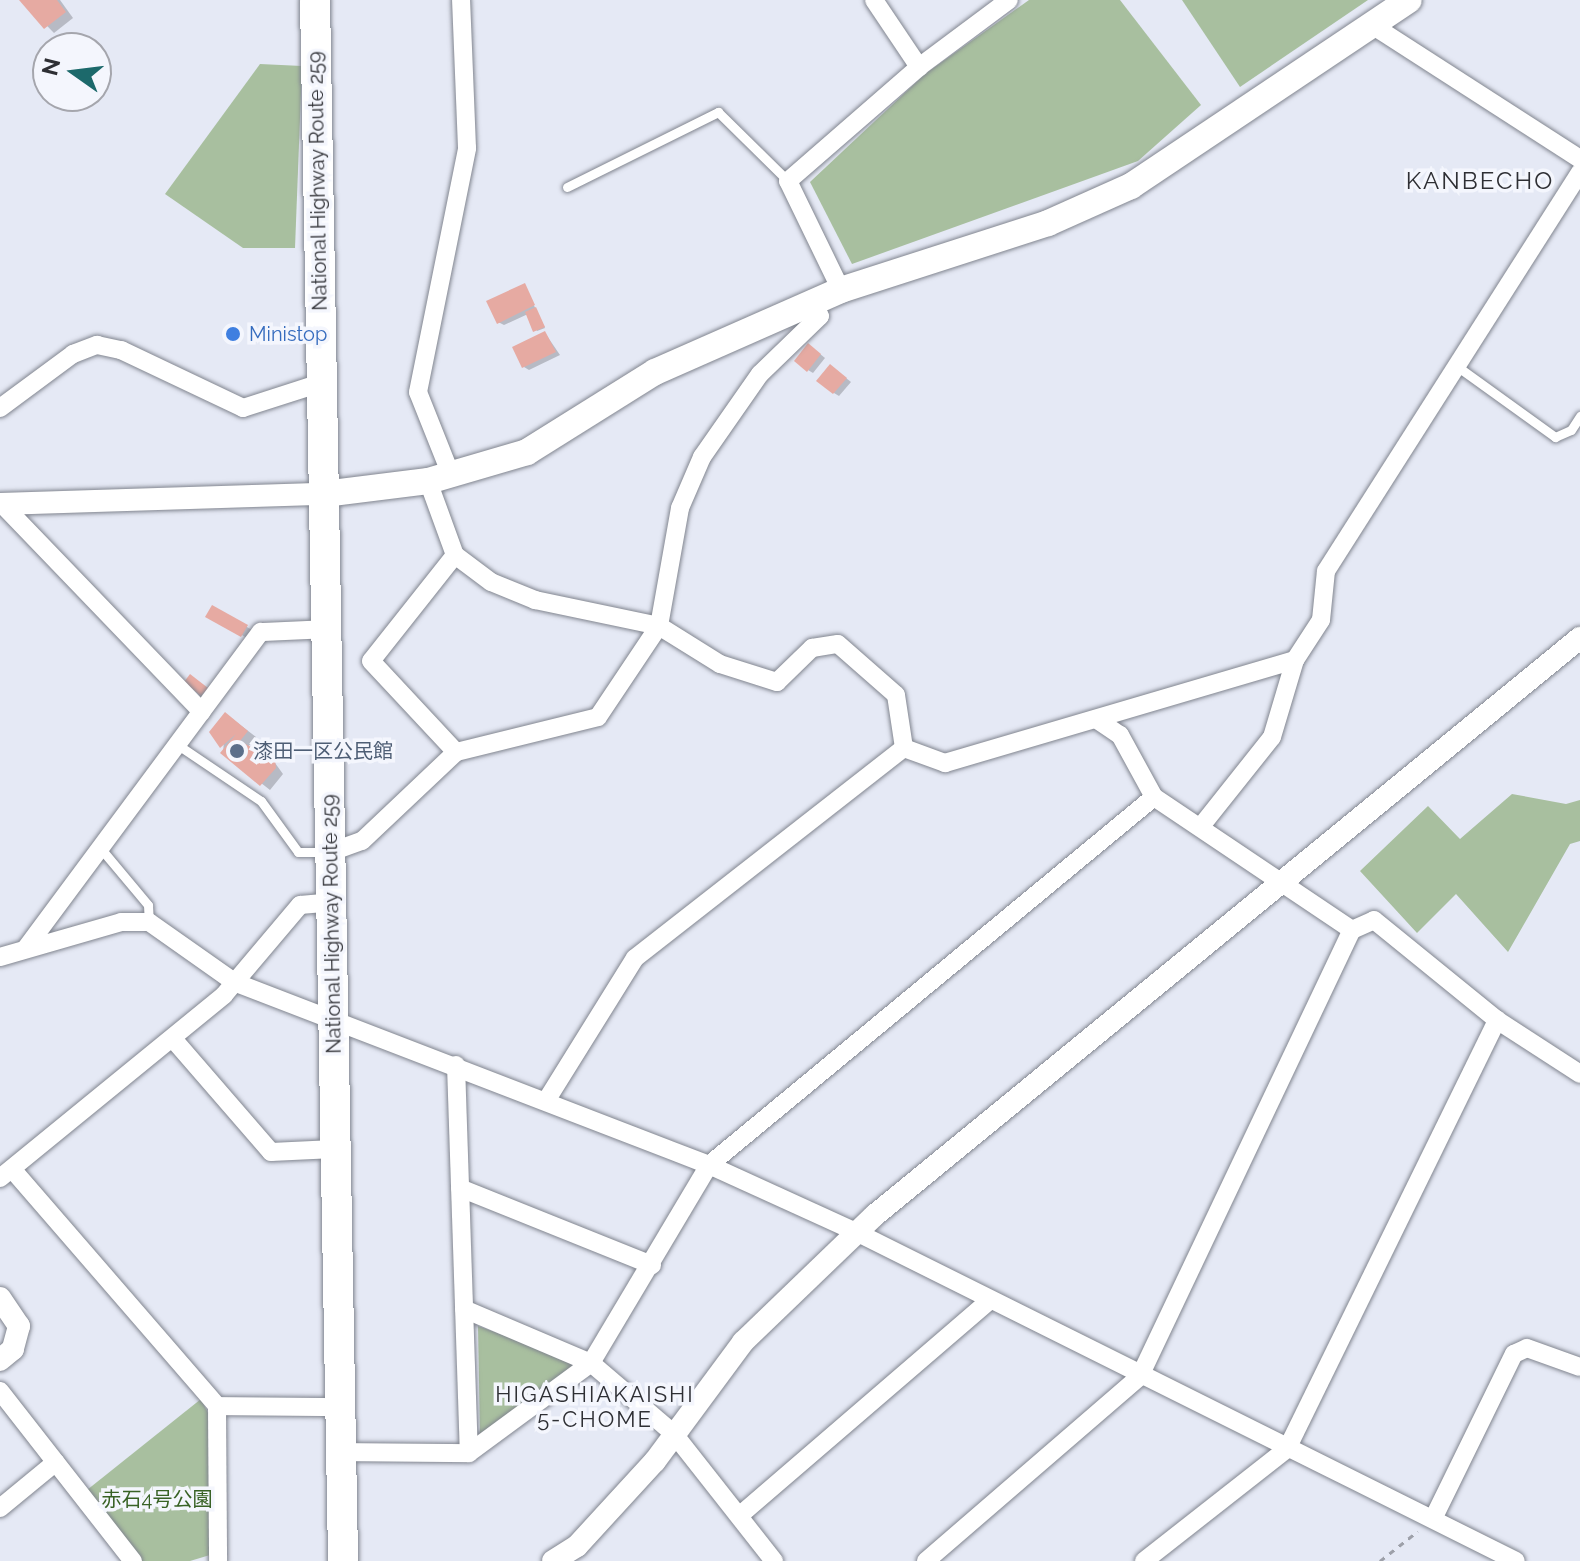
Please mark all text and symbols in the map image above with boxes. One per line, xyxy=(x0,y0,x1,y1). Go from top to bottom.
north arrow xyxy=(32,32,112,112)
street label: National Highway Route 259 xyxy=(304,51,332,311)
text: N xyxy=(36,55,65,78)
district label: KANBECHO xyxy=(1406,167,1554,195)
place label: Ministop xyxy=(249,322,327,346)
marker: Ministop xyxy=(224,325,242,343)
place label: 漆田一区公民館 xyxy=(253,739,393,763)
marker: 漆田一区公民館 xyxy=(228,742,246,760)
street label: National Highway Route 259 xyxy=(318,794,346,1054)
district label: HIGASHIAKAISHI 5-CHOME xyxy=(495,1381,695,1432)
park label: 赤石4号公園 xyxy=(102,1487,212,1511)

